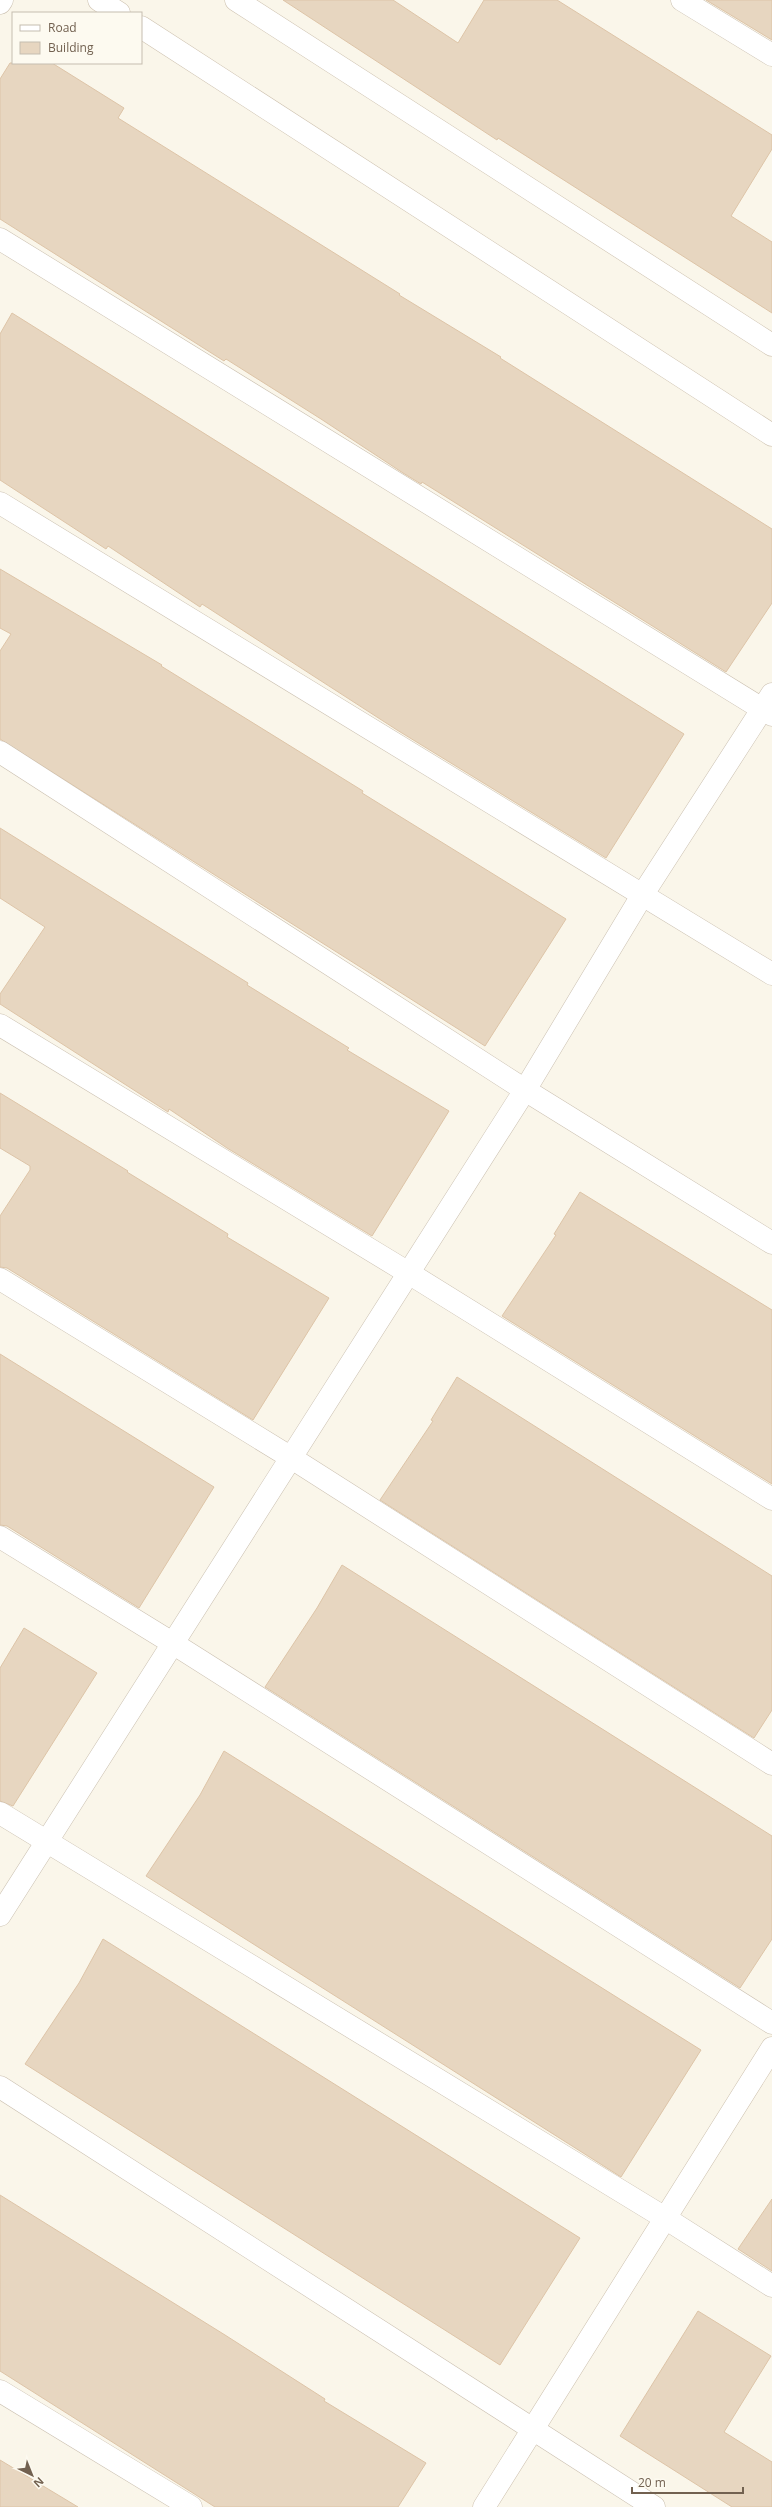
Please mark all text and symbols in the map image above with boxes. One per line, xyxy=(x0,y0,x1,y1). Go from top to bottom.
legend xyxy=(12,12,142,64)
text: Road xyxy=(48,19,77,36)
text: Building xyxy=(48,39,94,56)
north arrow xyxy=(12,2455,52,2495)
scale bar xyxy=(632,2469,743,2495)
text: N xyxy=(31,2474,48,2491)
text: 20 m xyxy=(638,2474,666,2491)

